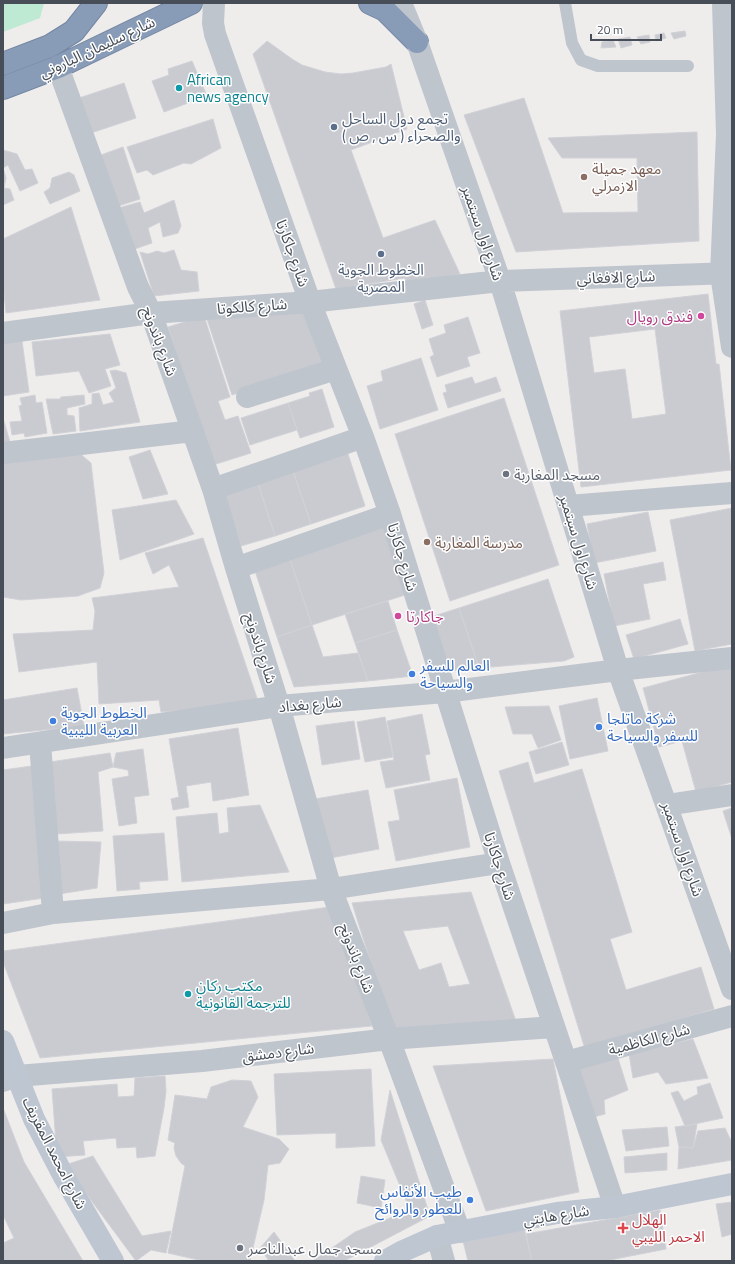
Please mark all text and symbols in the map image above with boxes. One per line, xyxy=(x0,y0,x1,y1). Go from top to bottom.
street label: شارع سليمان الباروني xyxy=(35,10,159,85)
scale bar xyxy=(591,16,661,42)
text: 20 m xyxy=(597,20,623,39)
place label: African news agency xyxy=(187,68,269,108)
marker: African news agency xyxy=(174,83,184,93)
place label: تجمع دول الساحل والصحراء ( س , ص ) xyxy=(342,107,461,147)
marker: تجمع دول الساحل والصحراء ( س , ص ) xyxy=(329,122,339,132)
place label: معهد جميلة الازمرلي xyxy=(592,157,661,197)
marker: معهد جميلة الازمرلي xyxy=(579,172,589,182)
street label: شارع اول سبتمبر xyxy=(455,182,510,284)
street label: شارع جاكارتا xyxy=(269,216,316,290)
marker: الخطوط الجوية المصرية xyxy=(376,249,386,259)
place label: الخطوط الجوية المصرية xyxy=(338,258,424,298)
street label: شارع الافغاني xyxy=(576,264,656,291)
street label: شارع كالكوتا xyxy=(216,292,288,321)
street label: شارع باندونج xyxy=(135,303,184,380)
place label: فندق رويال xyxy=(627,305,693,328)
marker: فندق رويال xyxy=(696,311,706,321)
place label: مسجد المغاربة xyxy=(514,463,600,486)
marker: مسجد المغاربة xyxy=(501,469,511,479)
street label: شارع اول سبتمبر xyxy=(552,490,605,593)
street label: شارع جاكارتا xyxy=(381,520,424,594)
place label: مدرسة المغاربة xyxy=(435,531,523,554)
marker: مدرسة المغاربة xyxy=(422,537,432,547)
place label: جاكارتا xyxy=(406,605,444,628)
street label: شارع باندونج xyxy=(238,610,283,687)
marker: جاكارتا xyxy=(393,611,403,621)
place label: العالم للسفر والسياحة xyxy=(419,654,490,694)
marker: العالم للسفر والسياحة xyxy=(407,669,417,679)
street label: شارع بغداد xyxy=(278,690,343,719)
place label: الخطوط الجوية العربية الليبية xyxy=(61,701,147,741)
place label: شركة ماتلجا للسفر والسياحة xyxy=(607,707,698,747)
marker: الخطوط الجوية العربية الليبية xyxy=(48,716,58,726)
marker: شركة ماتلجا للسفر والسياحة xyxy=(594,722,604,732)
street label: شارع اول سبتمبر xyxy=(655,798,710,900)
street label: شارع جاكارتا xyxy=(477,829,522,903)
street label: شارع باندونج xyxy=(332,920,381,997)
place label: مكتب ركان للترجمة القانونية xyxy=(196,974,291,1014)
marker: مكتب ركان للترجمة القانونية xyxy=(183,989,193,999)
street label: شارع الكاظمية xyxy=(606,1017,693,1062)
street label: شارع دمشق xyxy=(241,1036,316,1069)
street label: شارع امحمد المقريف xyxy=(16,1093,93,1214)
place label: طيب الأنفاس للعطور والروائح xyxy=(375,1180,462,1221)
marker: طيب الأنفاس للعطور والروائح xyxy=(465,1195,475,1205)
street label: شارع هايتي xyxy=(521,1198,591,1233)
place label: الهلال الاحمر الليبي xyxy=(632,1208,705,1248)
marker: الهلال الاحمر الليبي xyxy=(617,1222,629,1234)
place label: مسجد جمال عبدالناصر xyxy=(247,1237,382,1260)
marker: مسجد جمال عبدالناصر xyxy=(235,1243,245,1253)

